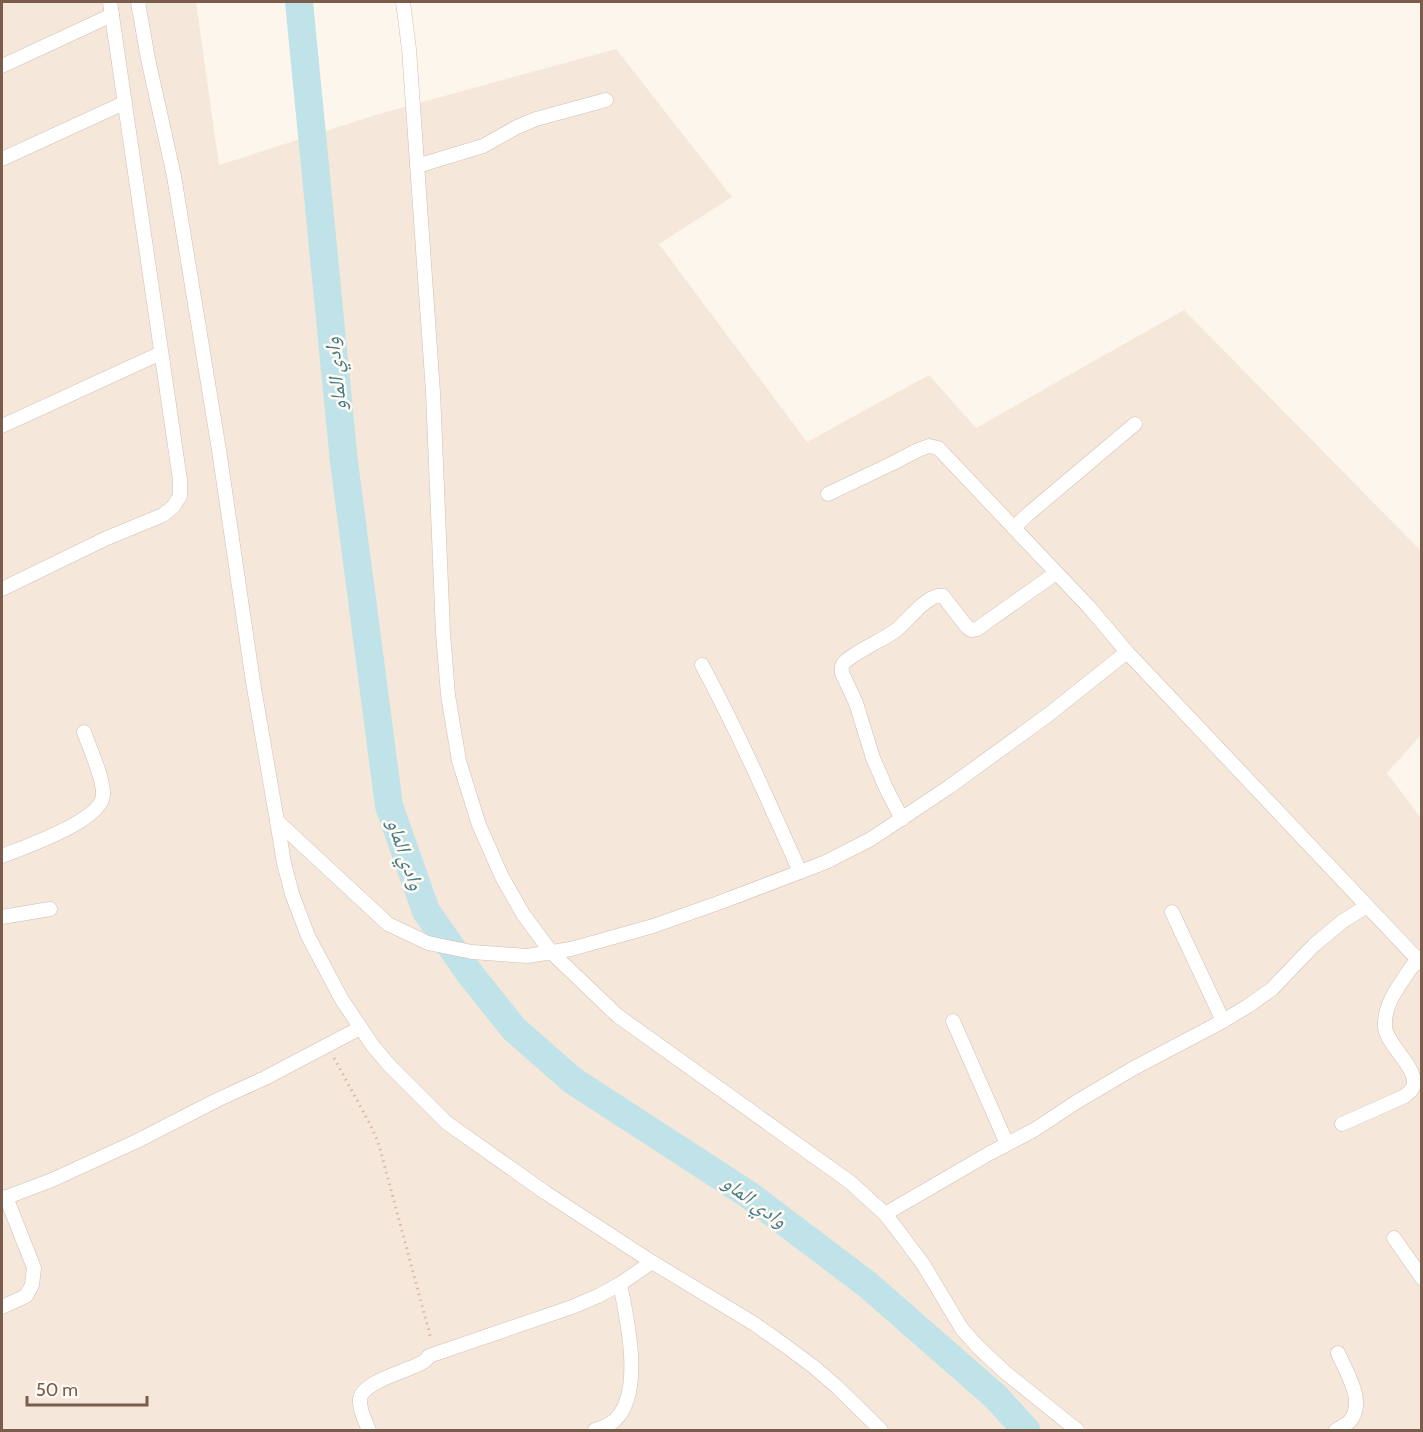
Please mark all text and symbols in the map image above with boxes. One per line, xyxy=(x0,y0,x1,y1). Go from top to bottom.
water label: وادي الماو xyxy=(319,335,356,413)
water label: وادي الماو xyxy=(378,814,430,895)
water label: وادي الماو xyxy=(714,1169,792,1236)
scale bar xyxy=(27,1369,147,1407)
text: 50 m xyxy=(36,1379,78,1401)

